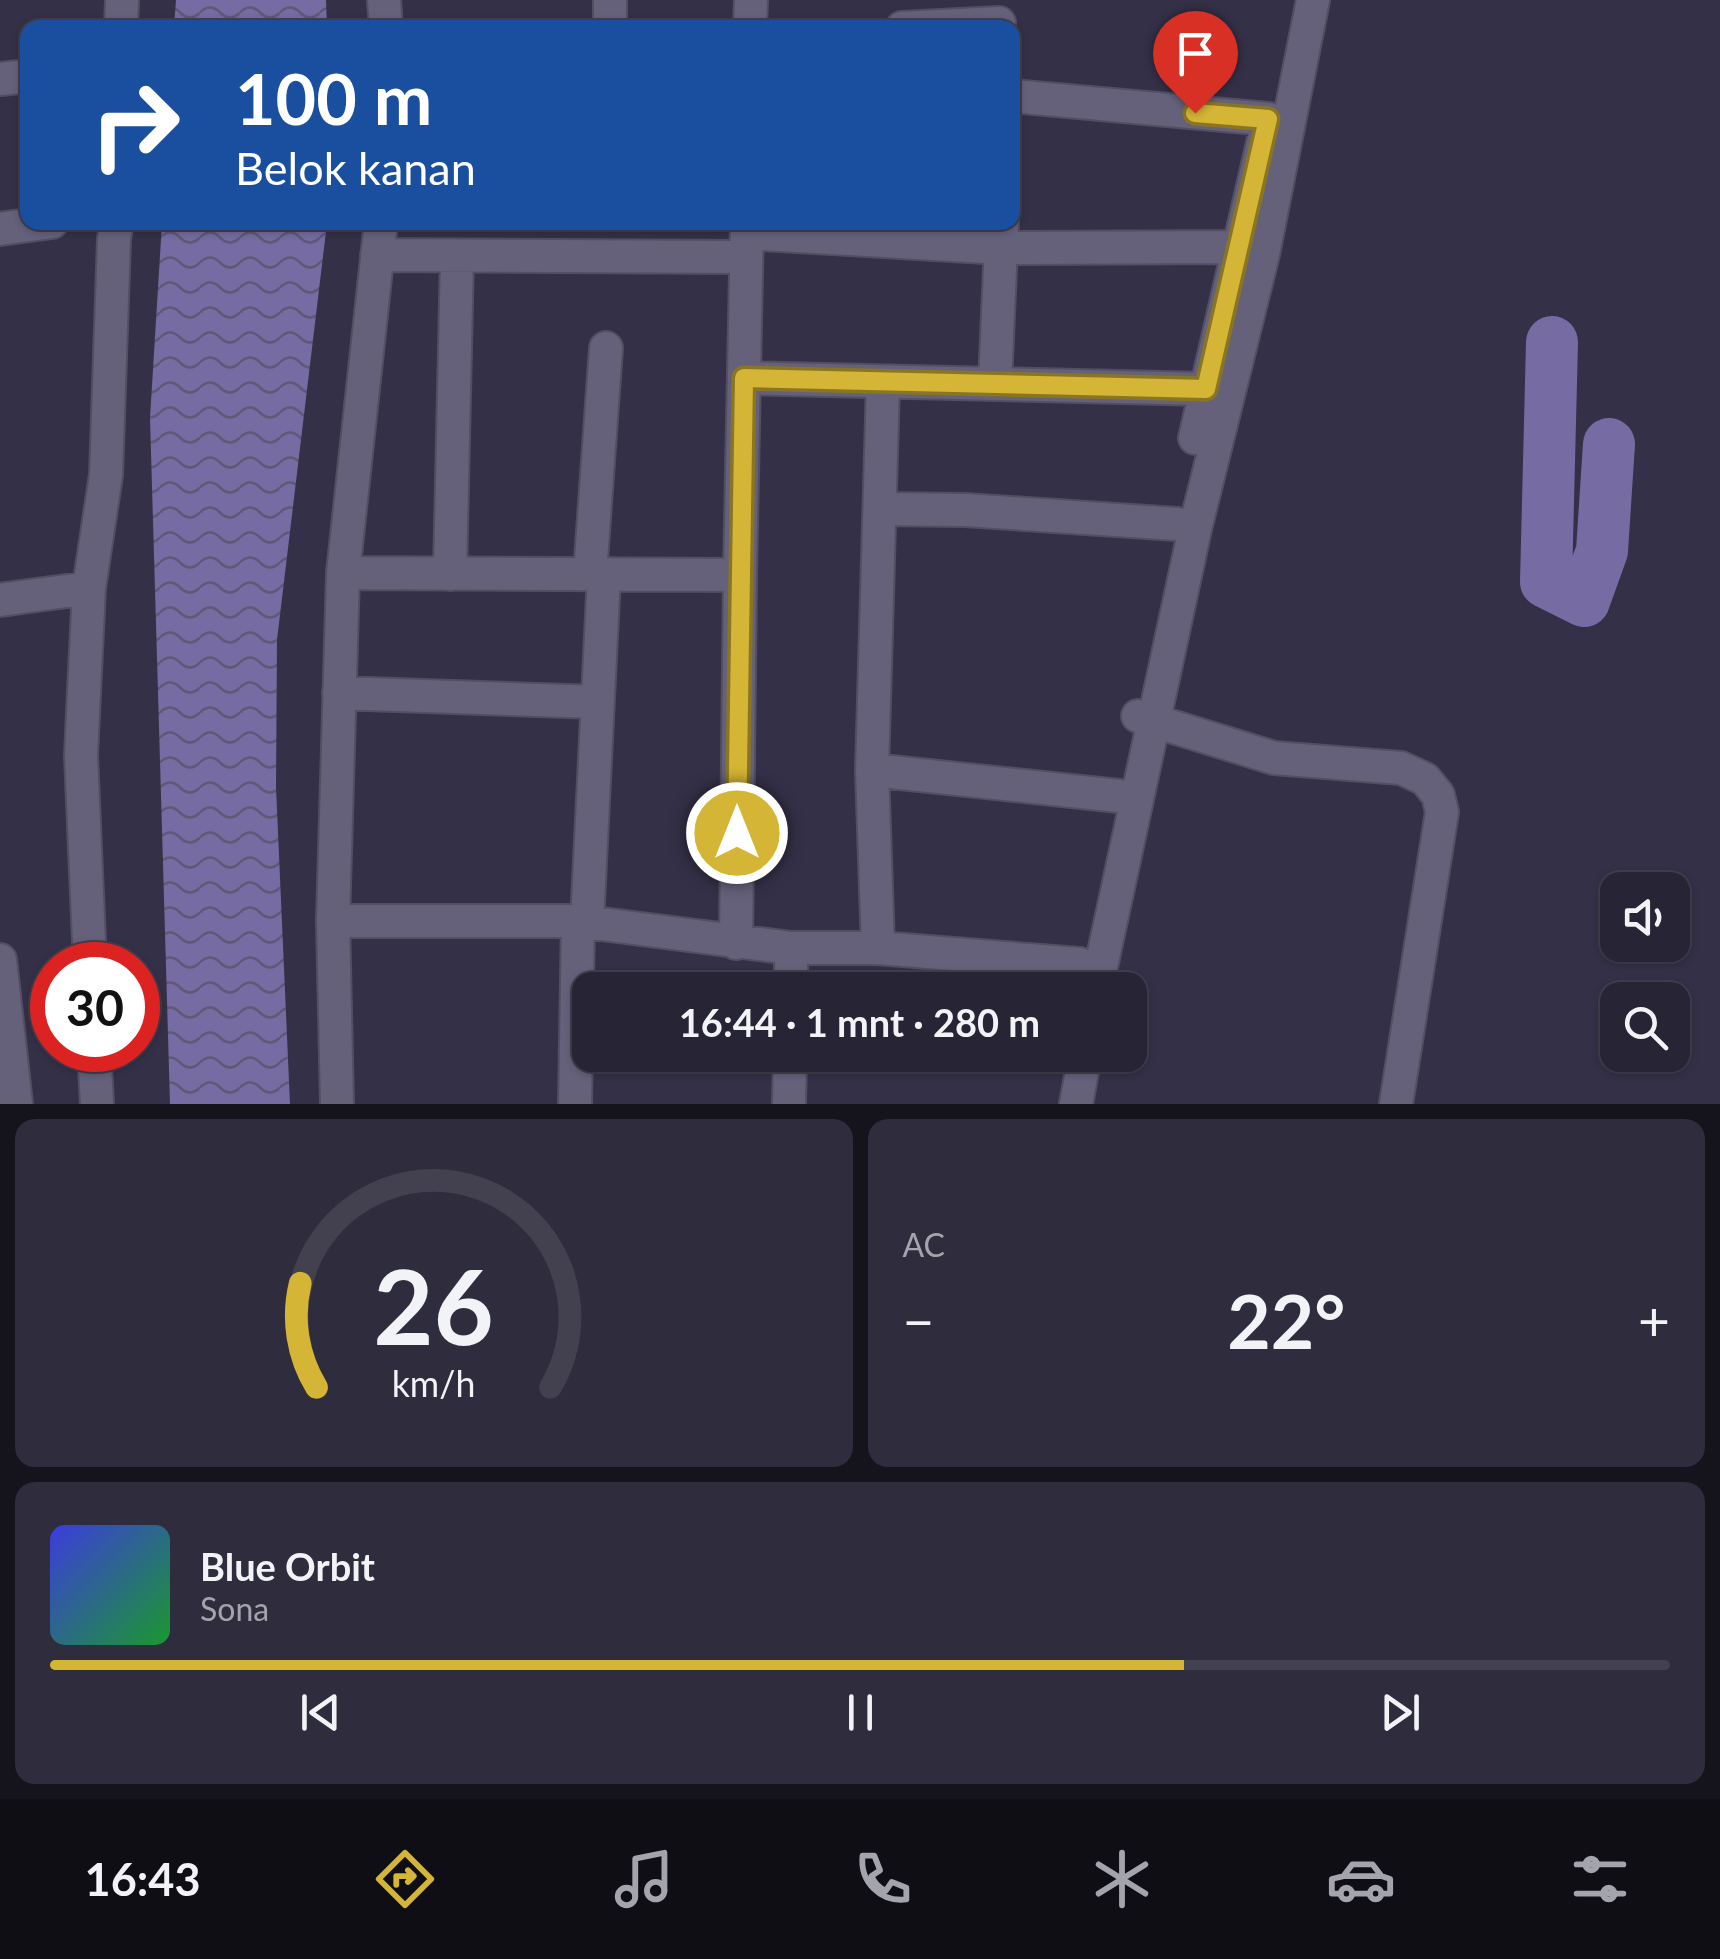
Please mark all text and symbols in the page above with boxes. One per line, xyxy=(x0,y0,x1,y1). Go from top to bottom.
pin xyxy=(1153,11,1238,114)
icon: arrive xyxy=(1168,26,1223,81)
text: 100 m xyxy=(235,56,432,140)
icon: right xyxy=(70,60,200,190)
text: Belok kanan xyxy=(235,141,476,195)
position arrow xyxy=(685,781,789,885)
map controls xyxy=(1600,872,1690,1072)
button: sound xyxy=(1600,872,1690,962)
speed limit sign: 30 xyxy=(30,942,160,1072)
button: search xyxy=(1600,982,1690,1072)
text: 16:44 · 1 mnt · 280 m xyxy=(679,999,1040,1045)
text: AC xyxy=(903,1225,945,1264)
text: 26 xyxy=(373,1242,494,1367)
text: 22° xyxy=(1227,1275,1345,1365)
text: − xyxy=(903,1287,934,1353)
text: + xyxy=(1638,1287,1670,1353)
text: km/h xyxy=(392,1362,476,1405)
text: Blue Orbit xyxy=(200,1543,375,1589)
text: Sona xyxy=(200,1589,269,1628)
icon: previous xyxy=(293,1685,348,1740)
icon: pause xyxy=(833,1685,888,1740)
icon: next xyxy=(1373,1685,1428,1740)
icon: directions xyxy=(370,1844,440,1914)
icon: music xyxy=(609,1844,679,1914)
icon: phone xyxy=(848,1844,918,1914)
icon: climate xyxy=(1087,1844,1157,1914)
icon: car xyxy=(1326,1844,1396,1914)
icon: filters xyxy=(1565,1844,1635,1914)
text: 16:43 xyxy=(85,1852,201,1906)

